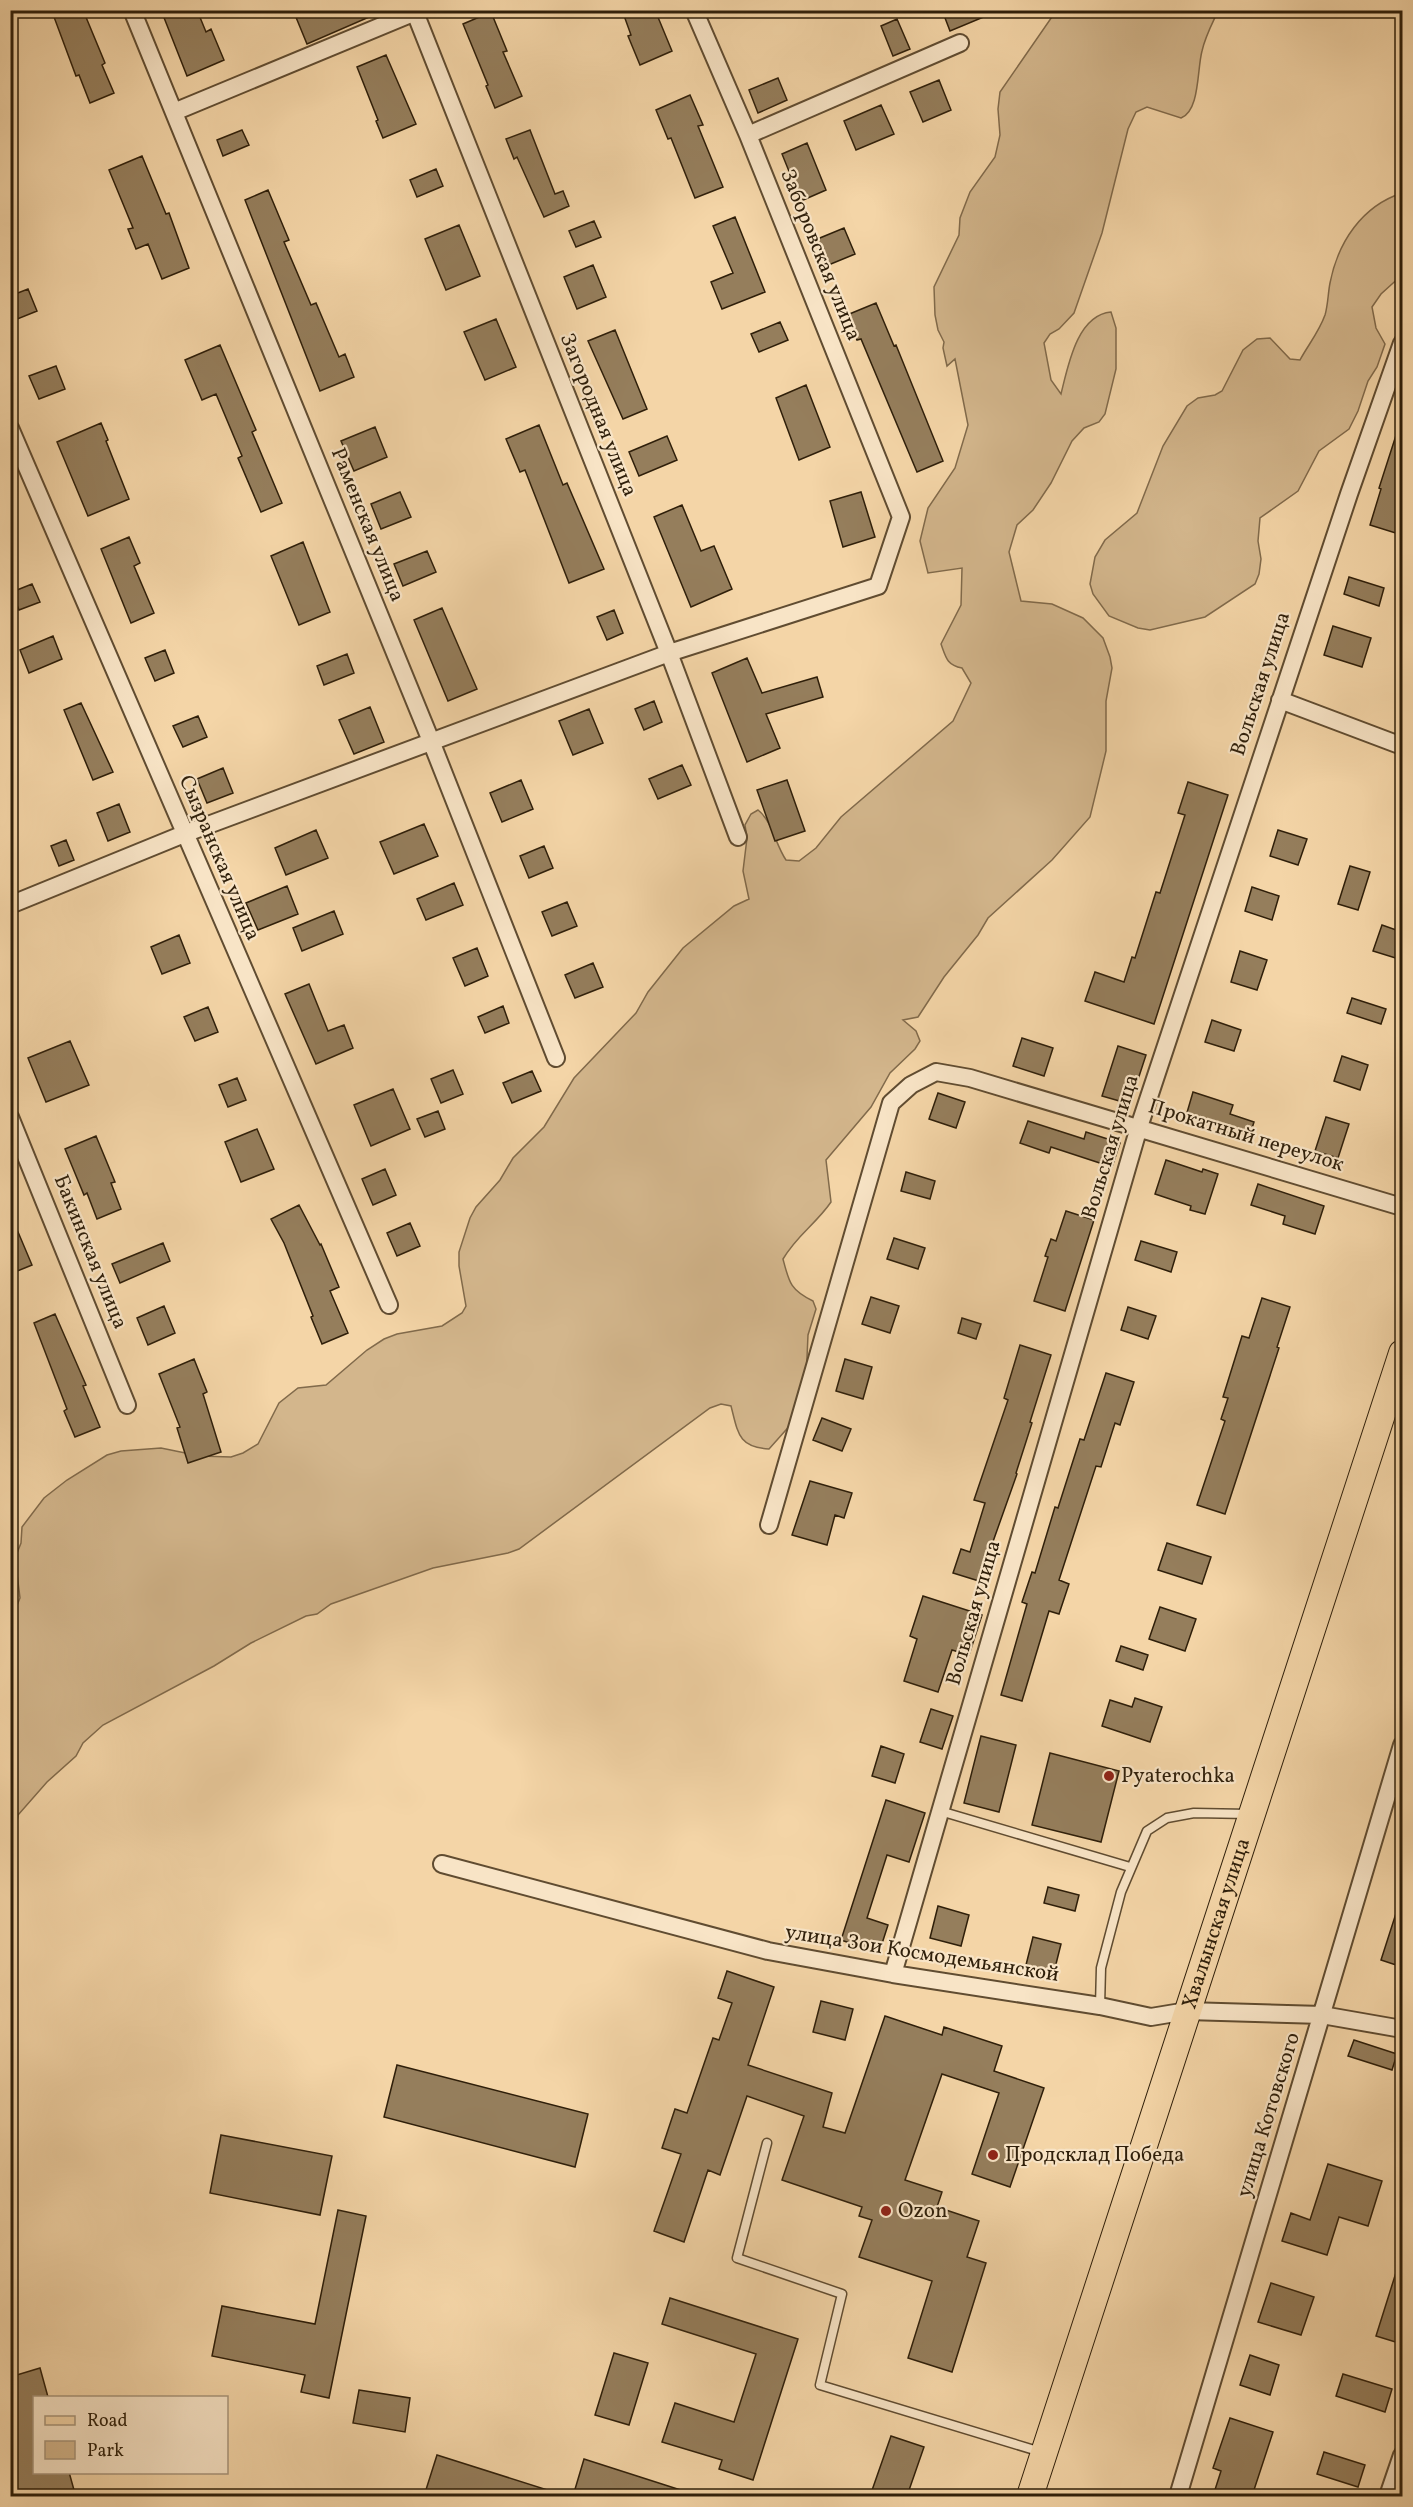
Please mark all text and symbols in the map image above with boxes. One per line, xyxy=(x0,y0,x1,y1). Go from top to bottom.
street label: Заборовская улица xyxy=(772,165,868,345)
street label: Загородная улица xyxy=(552,329,644,501)
street label: Раменская улица xyxy=(323,444,411,606)
street label: Вольская улица xyxy=(1224,608,1298,760)
street label: Сызранская улица xyxy=(171,771,267,945)
street label: Вольская улица xyxy=(1075,1071,1147,1223)
street label: Прокатный переулок xyxy=(1145,1092,1347,1180)
street label: Бакинская улица xyxy=(46,1170,134,1334)
street label: Вольская улица xyxy=(939,1537,1009,1689)
place label: Pyaterochka xyxy=(1121,1762,1235,1791)
marker: Pyaterochka xyxy=(1102,1769,1116,1783)
street label: Хвалынская улица xyxy=(1175,1834,1258,2013)
street label: улица Зои Космодемьянской xyxy=(783,1918,1061,1990)
street label: улица Котовского xyxy=(1230,2029,1308,2201)
place label: Продсклад Победа xyxy=(1005,2141,1184,2170)
marker: Продсклад Победа xyxy=(986,2148,1000,2162)
place label: Ozon xyxy=(898,2197,948,2226)
marker: Ozon xyxy=(879,2204,893,2218)
legend xyxy=(33,2396,228,2474)
text: Road xyxy=(87,2409,128,2434)
text: Park xyxy=(87,2439,124,2464)

